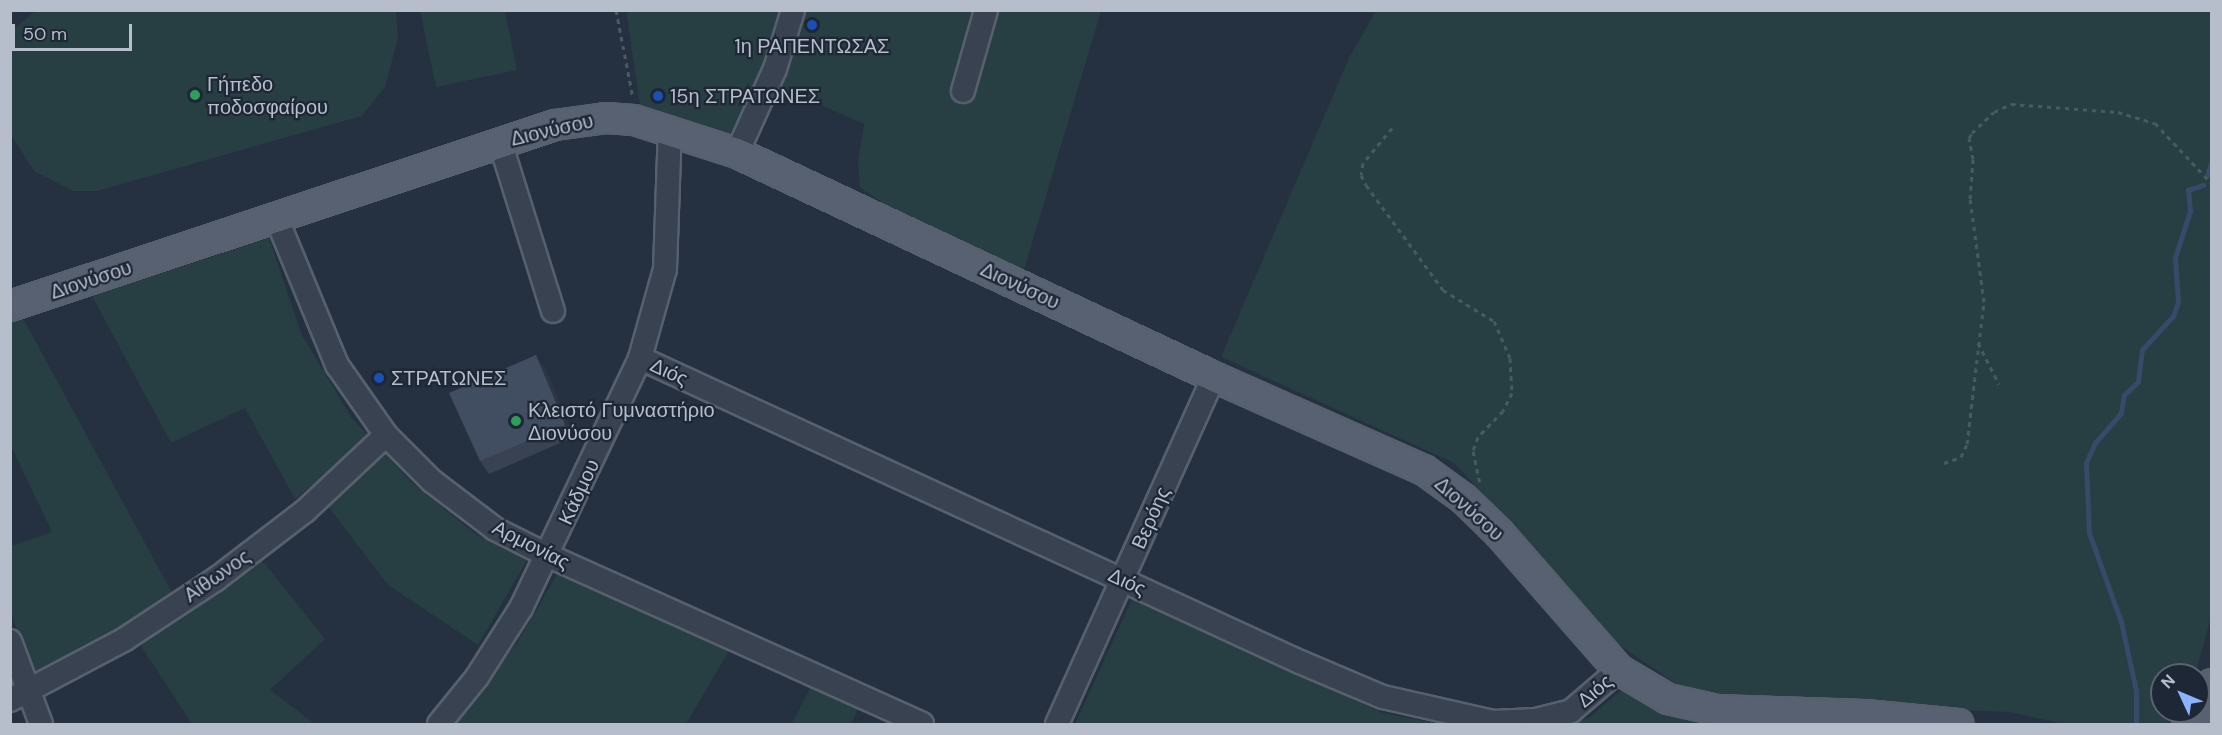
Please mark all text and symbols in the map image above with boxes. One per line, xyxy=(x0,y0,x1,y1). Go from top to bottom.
scale bar xyxy=(15,12,135,50)
marker: 1η ΡΑΠΕΝΤΩΣΑΣ xyxy=(805,18,819,32)
text: 50 m xyxy=(23,22,67,46)
place label: 1η ΡΑΠΕΝΤΩΣΑΣ xyxy=(735,34,889,58)
place label: Γήπεδο ποδοσφαίρου xyxy=(207,72,328,119)
place label: 15η ΣΤΡΑΤΩΝΕΣ xyxy=(670,84,820,108)
marker: Γήπεδο ποδοσφαίρου xyxy=(188,88,202,102)
marker: 15η ΣΤΡΑΤΩΝΕΣ xyxy=(651,89,665,103)
street label: Διονύσου xyxy=(508,109,596,151)
street label: Διονύσου xyxy=(47,256,135,304)
street label: Διονύσου xyxy=(977,257,1063,315)
street label: Διός xyxy=(646,353,692,391)
place label: ΣΤΡΑΤΩΝΕΣ xyxy=(391,366,506,390)
marker: ΣΤΡΑΤΩΝΕΣ xyxy=(372,371,386,385)
place label: Κλειστό Γυμναστήριο Διονύσου xyxy=(528,398,715,445)
marker: Κλειστό Γυμναστήριο Διονύσου xyxy=(509,414,523,428)
street label: Κάδμου xyxy=(553,455,605,529)
street label: Διονύσου xyxy=(1430,472,1508,546)
street label: Βερόης xyxy=(1127,483,1175,553)
street label: Αρμονίας xyxy=(489,515,573,575)
street label: Αίθωνος xyxy=(179,545,255,607)
street label: Διός xyxy=(1104,563,1150,601)
north arrow xyxy=(2150,663,2210,723)
street label: Διός xyxy=(1573,669,1617,713)
text: N xyxy=(2157,670,2180,693)

